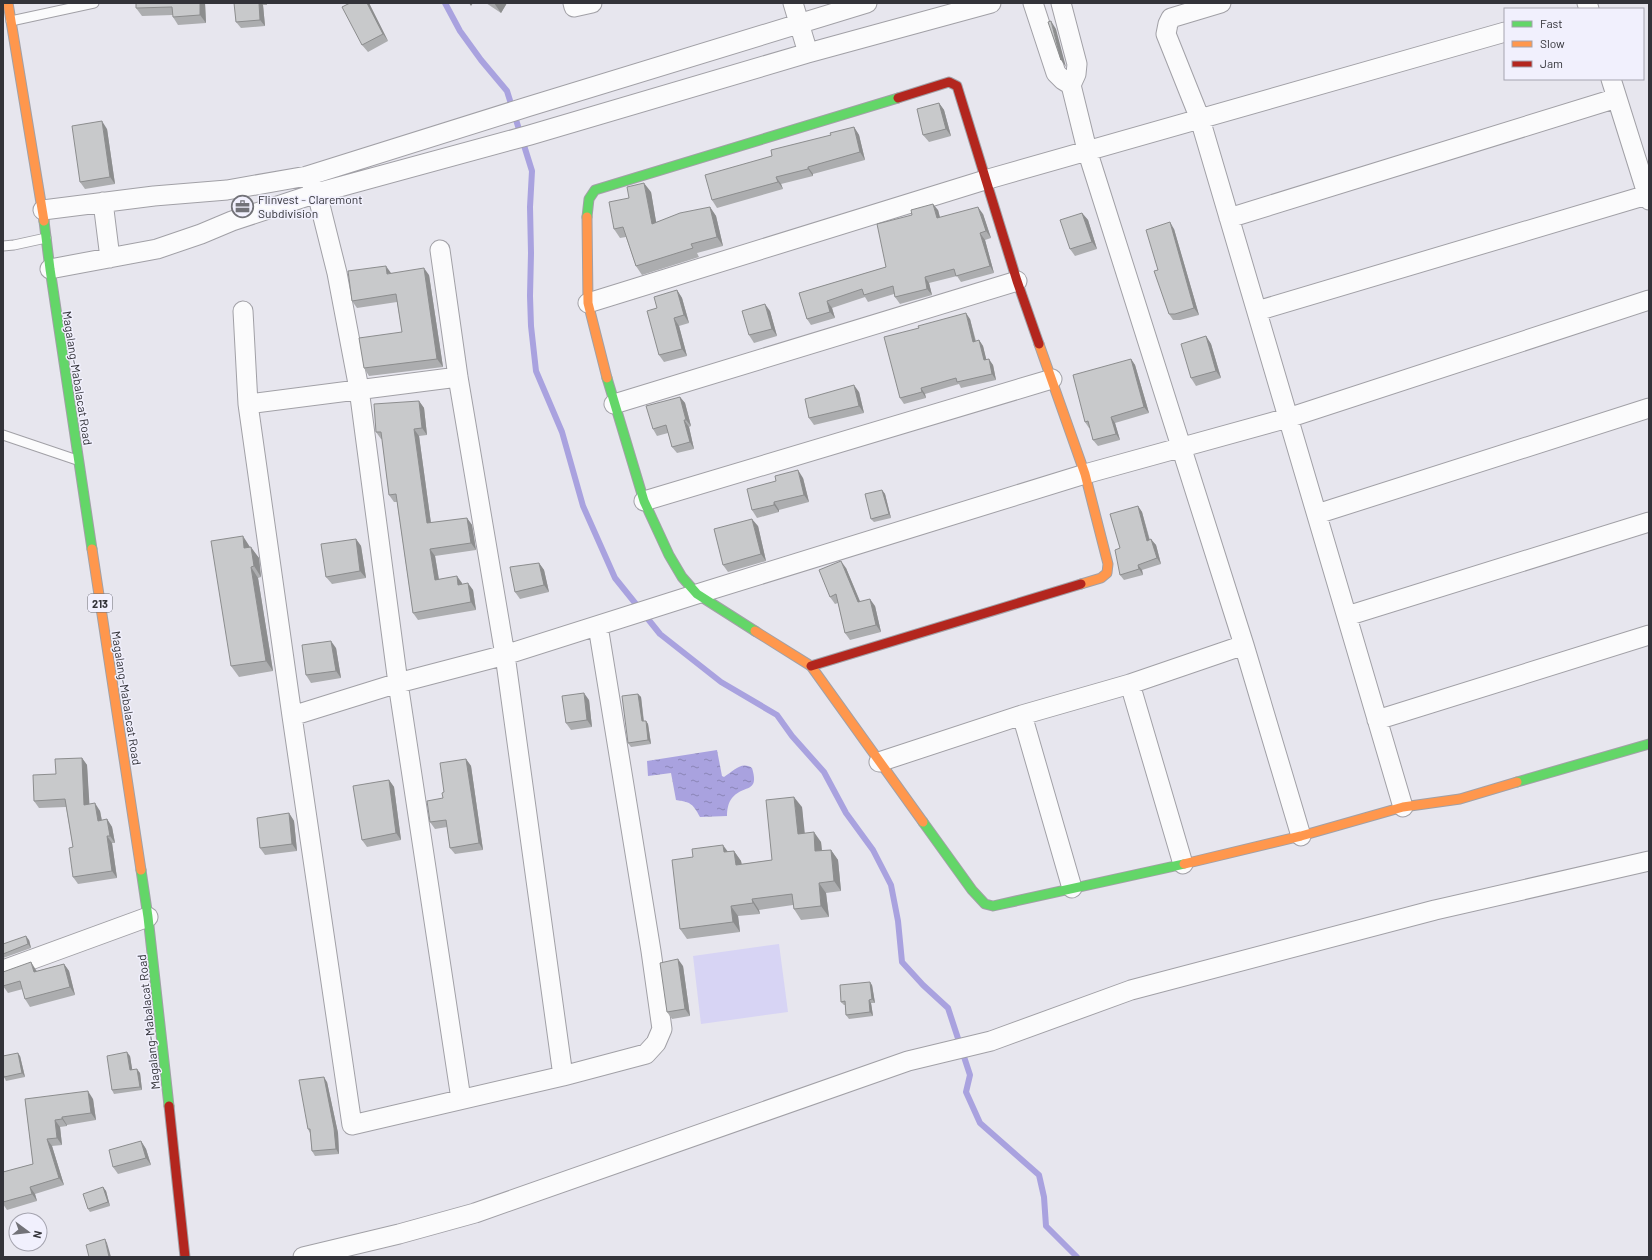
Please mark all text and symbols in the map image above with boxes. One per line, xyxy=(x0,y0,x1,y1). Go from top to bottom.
legend xyxy=(1504,8,1644,80)
text: Fast xyxy=(1540,16,1563,30)
text: Slow xyxy=(1540,36,1565,50)
text: Jam xyxy=(1540,56,1563,70)
place label: Flinvest - Claremont Subdivision xyxy=(258,192,363,220)
office icon: Flinvest - Claremont Subdivision xyxy=(230,193,256,219)
street label: Magalang-Mabalacat Road xyxy=(60,310,96,446)
road number: 213 xyxy=(88,594,112,612)
street label: Magalang-Mabalacat Road xyxy=(109,630,145,766)
street label: Magalang-Mabalacat Road xyxy=(134,954,162,1090)
north arrow xyxy=(8,1212,48,1252)
text: N xyxy=(31,1229,45,1240)

